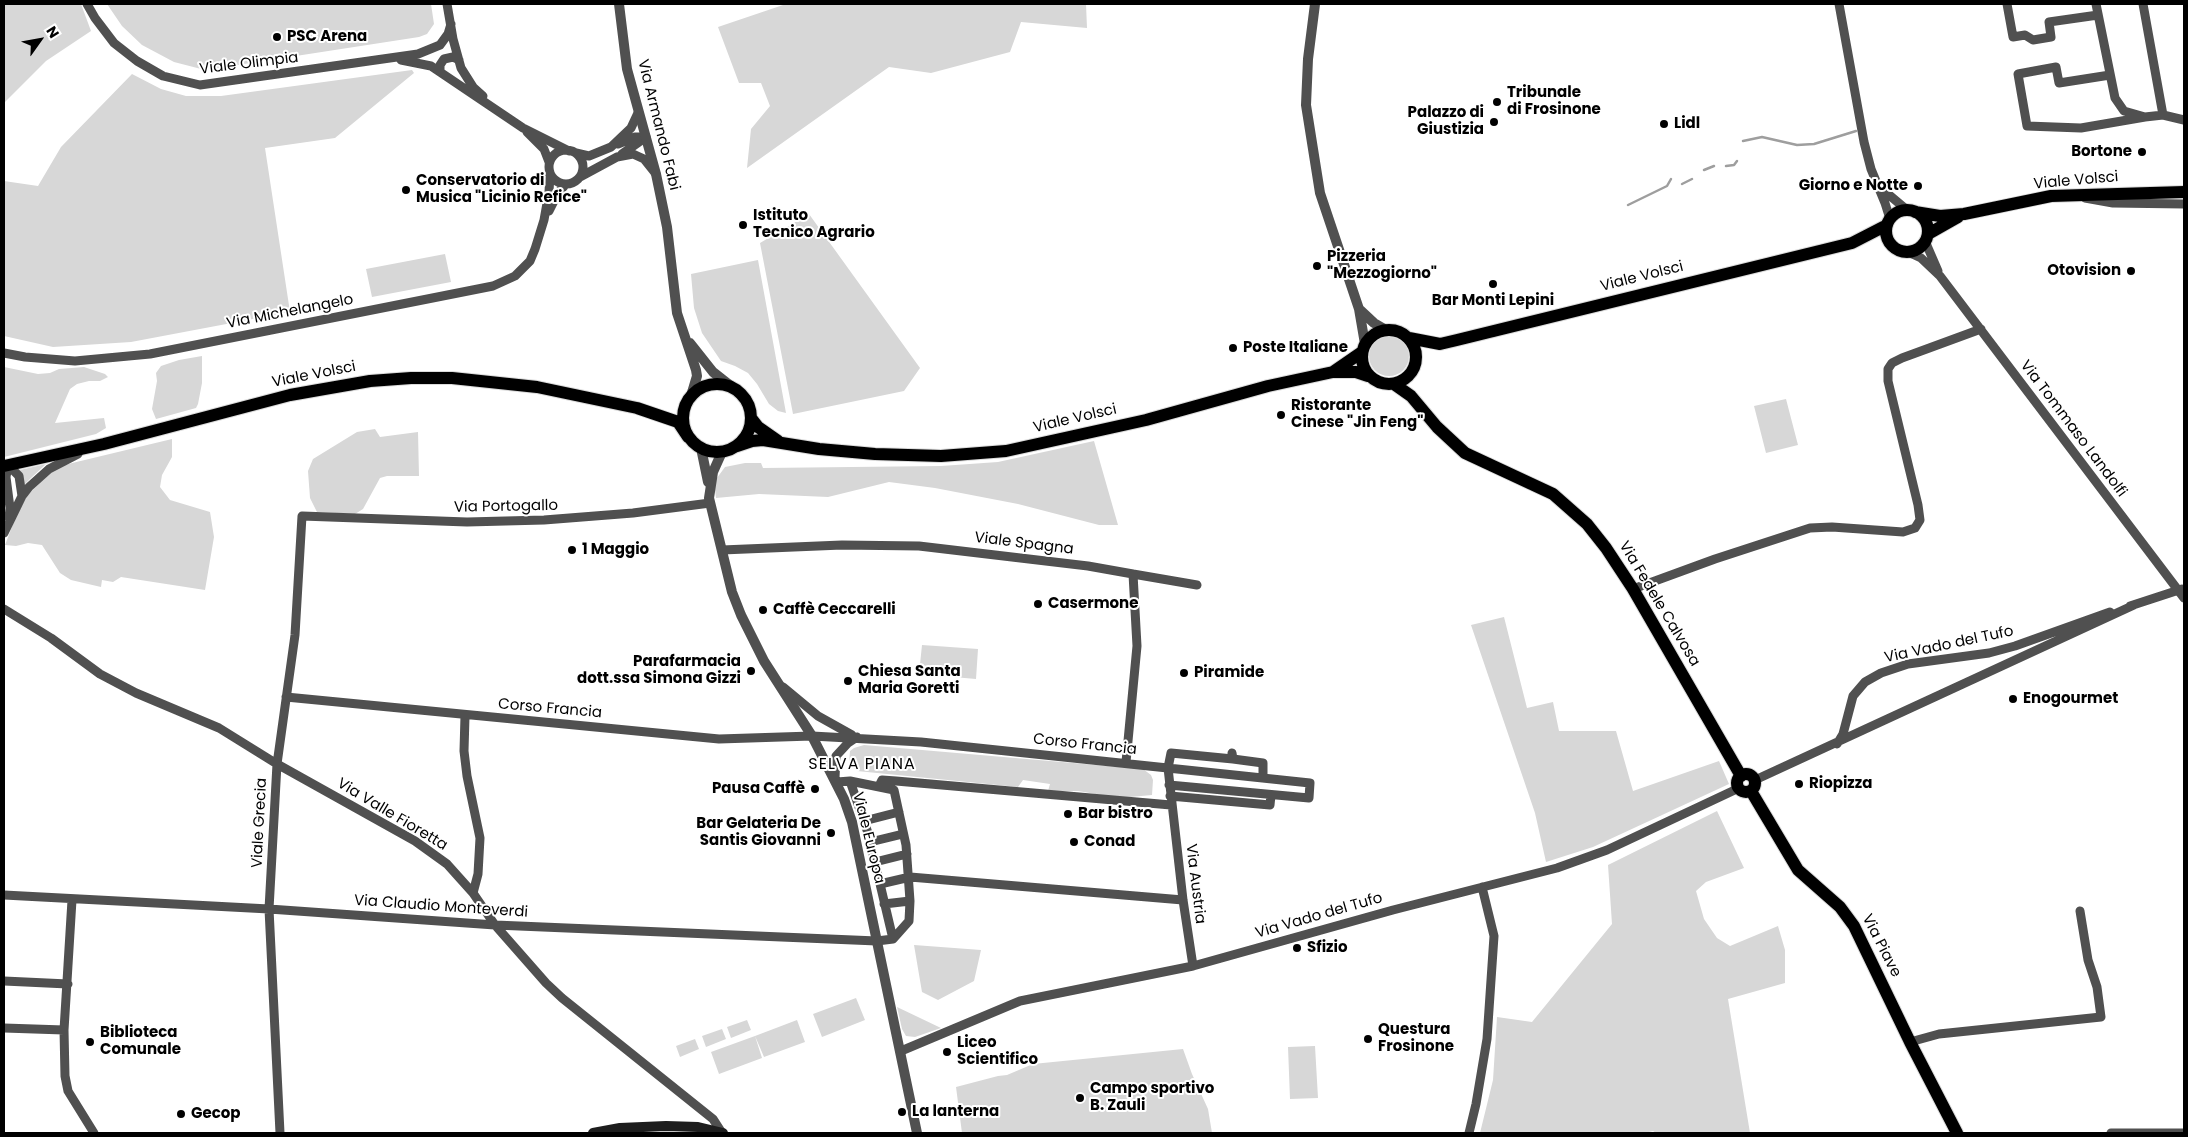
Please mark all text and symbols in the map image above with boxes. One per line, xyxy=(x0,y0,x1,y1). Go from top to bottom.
north arrow xyxy=(15,15,65,65)
text: N xyxy=(41,22,64,42)
place label: PSC Arena xyxy=(287,28,367,46)
marker: PSC Arena xyxy=(271,31,283,43)
street label: Viale Olimpia xyxy=(198,49,300,79)
street label: Via Armando Fabi xyxy=(633,58,683,192)
place label: Tribunale di Frosinone xyxy=(1507,84,1601,119)
marker: Tribunale di Frosinone xyxy=(1491,96,1503,108)
place label: Palazzo di Giustizia xyxy=(1408,104,1484,139)
place label: Lidl xyxy=(1674,115,1700,133)
marker: Palazzo di Giustizia xyxy=(1488,116,1500,128)
marker: Lidl xyxy=(1658,118,1670,130)
place label: Bortone xyxy=(2071,143,2132,161)
marker: Bortone xyxy=(2136,146,2148,158)
street label: Viale Volsci xyxy=(2033,168,2119,194)
place label: Conservatorio di Musica "Licinio Refice" xyxy=(416,172,587,207)
place label: Giorno e Notte xyxy=(1799,177,1908,195)
marker: Giorno e Notte xyxy=(1912,180,1924,192)
marker: Conservatorio di Musica "Licinio Refice" xyxy=(400,184,412,196)
place label: Istituto Tecnico Agrario xyxy=(753,207,875,242)
marker: Istituto Tecnico Agrario xyxy=(737,219,749,231)
place label: Pizzeria "Mezzogiorno" xyxy=(1327,248,1437,283)
street label: Viale Volsci xyxy=(1599,258,1685,296)
marker: Pizzeria "Mezzogiorno" xyxy=(1311,260,1323,272)
place label: Otovision xyxy=(2047,262,2121,280)
marker: Otovision xyxy=(2125,265,2137,277)
marker: Bar Monti Lepini xyxy=(1487,278,1499,290)
street label: Via Michelangelo xyxy=(225,291,355,333)
place label: Bar Monti Lepini xyxy=(1432,292,1554,310)
place label: Poste Italiane xyxy=(1243,339,1348,357)
marker: Poste Italiane xyxy=(1227,342,1239,354)
street label: Via Tommaso Landolfi xyxy=(2016,357,2130,501)
street label: Viale Volsci xyxy=(271,358,357,392)
place label: Ristorante Cinese "Jin Feng" xyxy=(1291,397,1423,432)
street label: Viale Volsci xyxy=(1032,401,1118,437)
marker: Ristorante Cinese "Jin Feng" xyxy=(1275,409,1287,421)
street label: Via Portogallo xyxy=(454,497,558,517)
street label: Viale Spagna xyxy=(973,529,1075,559)
street label: Via Fedele Calvosa xyxy=(1615,538,1703,670)
place label: 1 Maggio xyxy=(582,541,649,559)
marker: 1 Maggio xyxy=(566,544,578,556)
place label: Casermone xyxy=(1048,595,1138,613)
marker: Casermone xyxy=(1032,598,1044,610)
place label: Caffè Ceccarelli xyxy=(773,601,896,619)
marker: Caffè Ceccarelli xyxy=(757,604,769,616)
street label: Via Vado del Tufo xyxy=(1883,623,2015,667)
place label: Parafarmacia dott.ssa Simona Gizzi xyxy=(577,653,741,688)
place label: Chiesa Santa Maria Goretti xyxy=(858,663,961,698)
place label: Piramide xyxy=(1194,664,1264,682)
marker: Parafarmacia dott.ssa Simona Gizzi xyxy=(745,665,757,677)
marker: Piramide xyxy=(1178,667,1190,679)
marker: Chiesa Santa Maria Goretti xyxy=(842,675,854,687)
place label: Enogourmet xyxy=(2023,690,2118,708)
marker: Enogourmet xyxy=(2007,693,2019,705)
street label: Corso Francia xyxy=(497,696,603,722)
street label: Corso Francia xyxy=(1032,731,1138,759)
district label: SELVA PIANA xyxy=(807,755,917,775)
street label: Via Valle Fioretta xyxy=(333,775,451,855)
place label: Riopizza xyxy=(1809,775,1872,793)
street label: Viale Grecia xyxy=(249,777,271,869)
marker: Riopizza xyxy=(1793,778,1805,790)
place label: Pausa Caffè xyxy=(712,780,805,798)
marker: Pausa Caffè xyxy=(809,783,821,795)
street label: Viale Europa xyxy=(848,790,888,886)
place label: Bar bistro xyxy=(1078,805,1153,823)
marker: Bar bistro xyxy=(1062,808,1074,820)
place label: Bar Gelateria De Santis Giovanni xyxy=(696,815,821,850)
marker: Bar Gelateria De Santis Giovanni xyxy=(825,827,837,839)
place label: Conad xyxy=(1084,833,1135,851)
marker: Conad xyxy=(1068,836,1080,848)
street label: Via Austria xyxy=(1181,843,1209,925)
street label: Via Vado del Tufo xyxy=(1253,889,1385,943)
street label: Via Claudio Monteverdi xyxy=(353,892,529,922)
street label: Via Piave xyxy=(1857,912,1905,980)
place label: Sfizio xyxy=(1307,939,1347,957)
marker: Sfizio xyxy=(1291,942,1303,954)
place label: Questura Frosinone xyxy=(1378,1021,1454,1056)
place label: Biblioteca Comunale xyxy=(100,1024,181,1059)
marker: Questura Frosinone xyxy=(1362,1033,1374,1045)
place label: Liceo Scientifico xyxy=(957,1034,1038,1069)
marker: Biblioteca Comunale xyxy=(84,1036,96,1048)
marker: Liceo Scientifico xyxy=(941,1046,953,1058)
place label: Campo sportivo B. Zauli xyxy=(1090,1080,1214,1115)
marker: Campo sportivo B. Zauli xyxy=(1074,1092,1086,1104)
place label: La lanterna xyxy=(912,1103,999,1121)
place label: Gecop xyxy=(191,1105,240,1123)
marker: La lanterna xyxy=(896,1106,908,1118)
marker: Gecop xyxy=(175,1108,187,1120)

